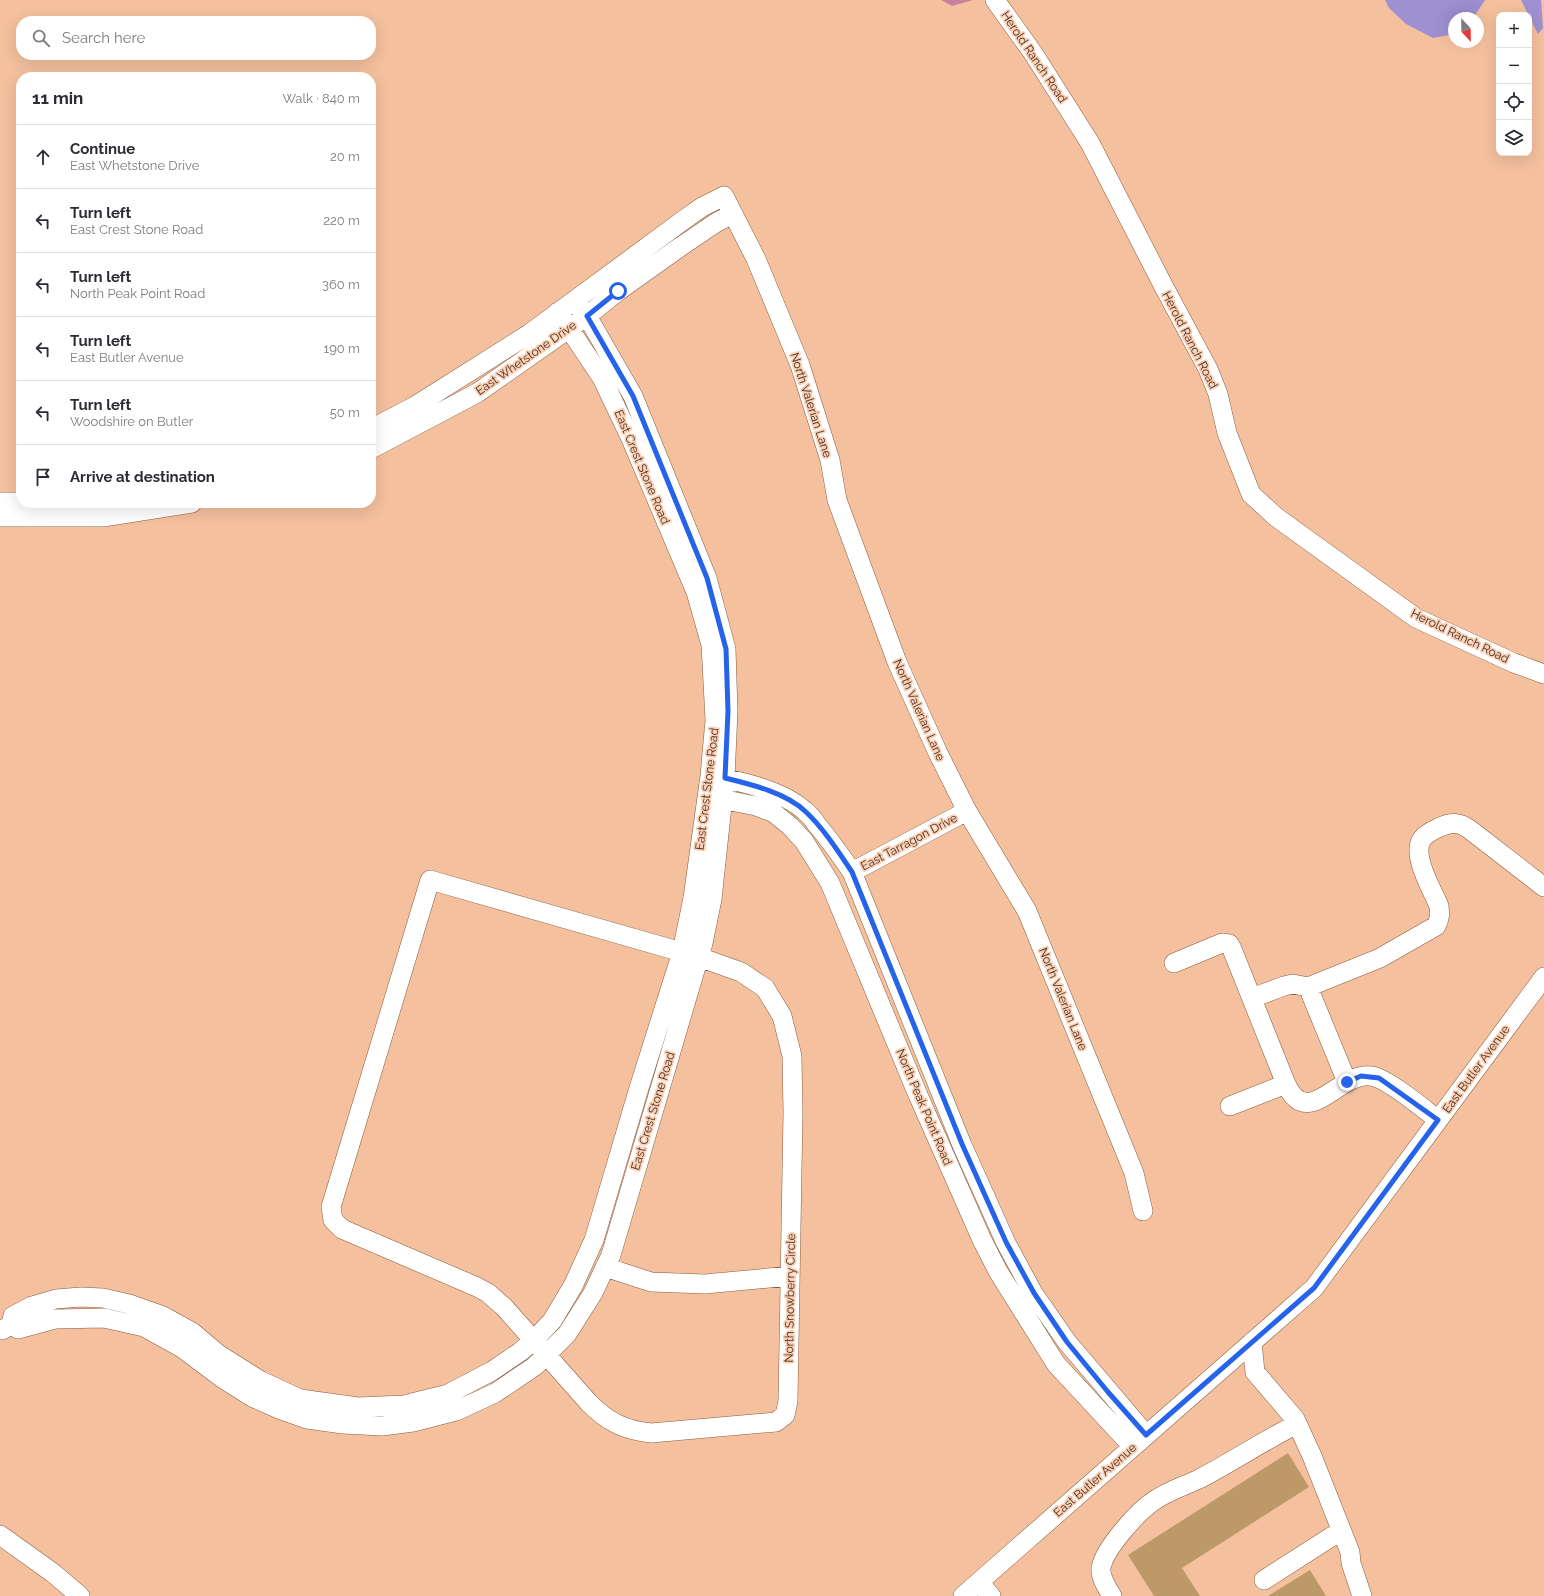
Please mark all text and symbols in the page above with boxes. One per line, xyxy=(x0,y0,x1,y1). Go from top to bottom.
street label: Herold Ranch Road xyxy=(998,9,1070,105)
north arrow xyxy=(1448,12,1484,48)
map controls xyxy=(1496,12,1532,156)
button: + xyxy=(1496,12,1532,48)
search box xyxy=(16,16,376,60)
icon: search xyxy=(30,27,52,49)
text: Search here xyxy=(62,29,145,47)
button: − xyxy=(1496,48,1532,84)
button: locate xyxy=(1496,84,1532,120)
text: 11 min xyxy=(32,88,83,108)
text: Walk · 840 m xyxy=(282,91,360,106)
button: layers xyxy=(1496,120,1532,156)
text: Continue xyxy=(70,140,135,158)
icon: ahead xyxy=(32,146,54,168)
text: 20 m xyxy=(330,149,360,164)
text: East Whetstone Drive xyxy=(70,158,199,173)
text: Turn left xyxy=(70,204,131,222)
icon: left xyxy=(32,210,54,232)
text: 220 m xyxy=(323,213,360,228)
text: East Crest Stone Road xyxy=(70,222,203,237)
text: Turn left xyxy=(70,268,131,286)
icon: left xyxy=(32,274,54,296)
text: 360 m xyxy=(322,277,360,292)
route start xyxy=(609,282,627,300)
text: North Peak Point Road xyxy=(70,286,205,301)
street label: Herold Ranch Road xyxy=(1159,289,1221,391)
street label: East Whetstone Drive xyxy=(473,318,579,398)
text: Turn left xyxy=(70,332,131,350)
icon: left xyxy=(32,338,54,360)
text: 190 m xyxy=(324,341,360,356)
text: East Butler Avenue xyxy=(70,350,184,365)
street label: North Valerian Lane xyxy=(787,351,835,459)
text: Turn left xyxy=(70,396,131,414)
icon: left xyxy=(32,402,54,424)
text: 50 m xyxy=(330,405,360,420)
street label: East Crest Stone Road xyxy=(612,408,672,526)
text: Woodshire on Butler xyxy=(70,414,193,429)
icon: arrive xyxy=(32,466,54,488)
text: Arrive at destination xyxy=(70,468,215,486)
street label: Herold Ranch Road xyxy=(1409,606,1511,666)
street label: North Valerian Lane xyxy=(890,657,948,763)
street label: East Crest Stone Road xyxy=(693,727,721,851)
street label: East Tarragon Drive xyxy=(858,811,960,873)
street label: North Valerian Lane xyxy=(1036,946,1090,1052)
street label: East Butler Avenue xyxy=(1440,1022,1512,1116)
street label: North Peak Point Road xyxy=(893,1047,955,1167)
street label: East Crest Stone Road xyxy=(628,1050,678,1172)
route end xyxy=(1338,1073,1356,1091)
street label: North Snowberry Circle xyxy=(782,1233,798,1363)
street label: East Butler Avenue xyxy=(1051,1440,1139,1520)

